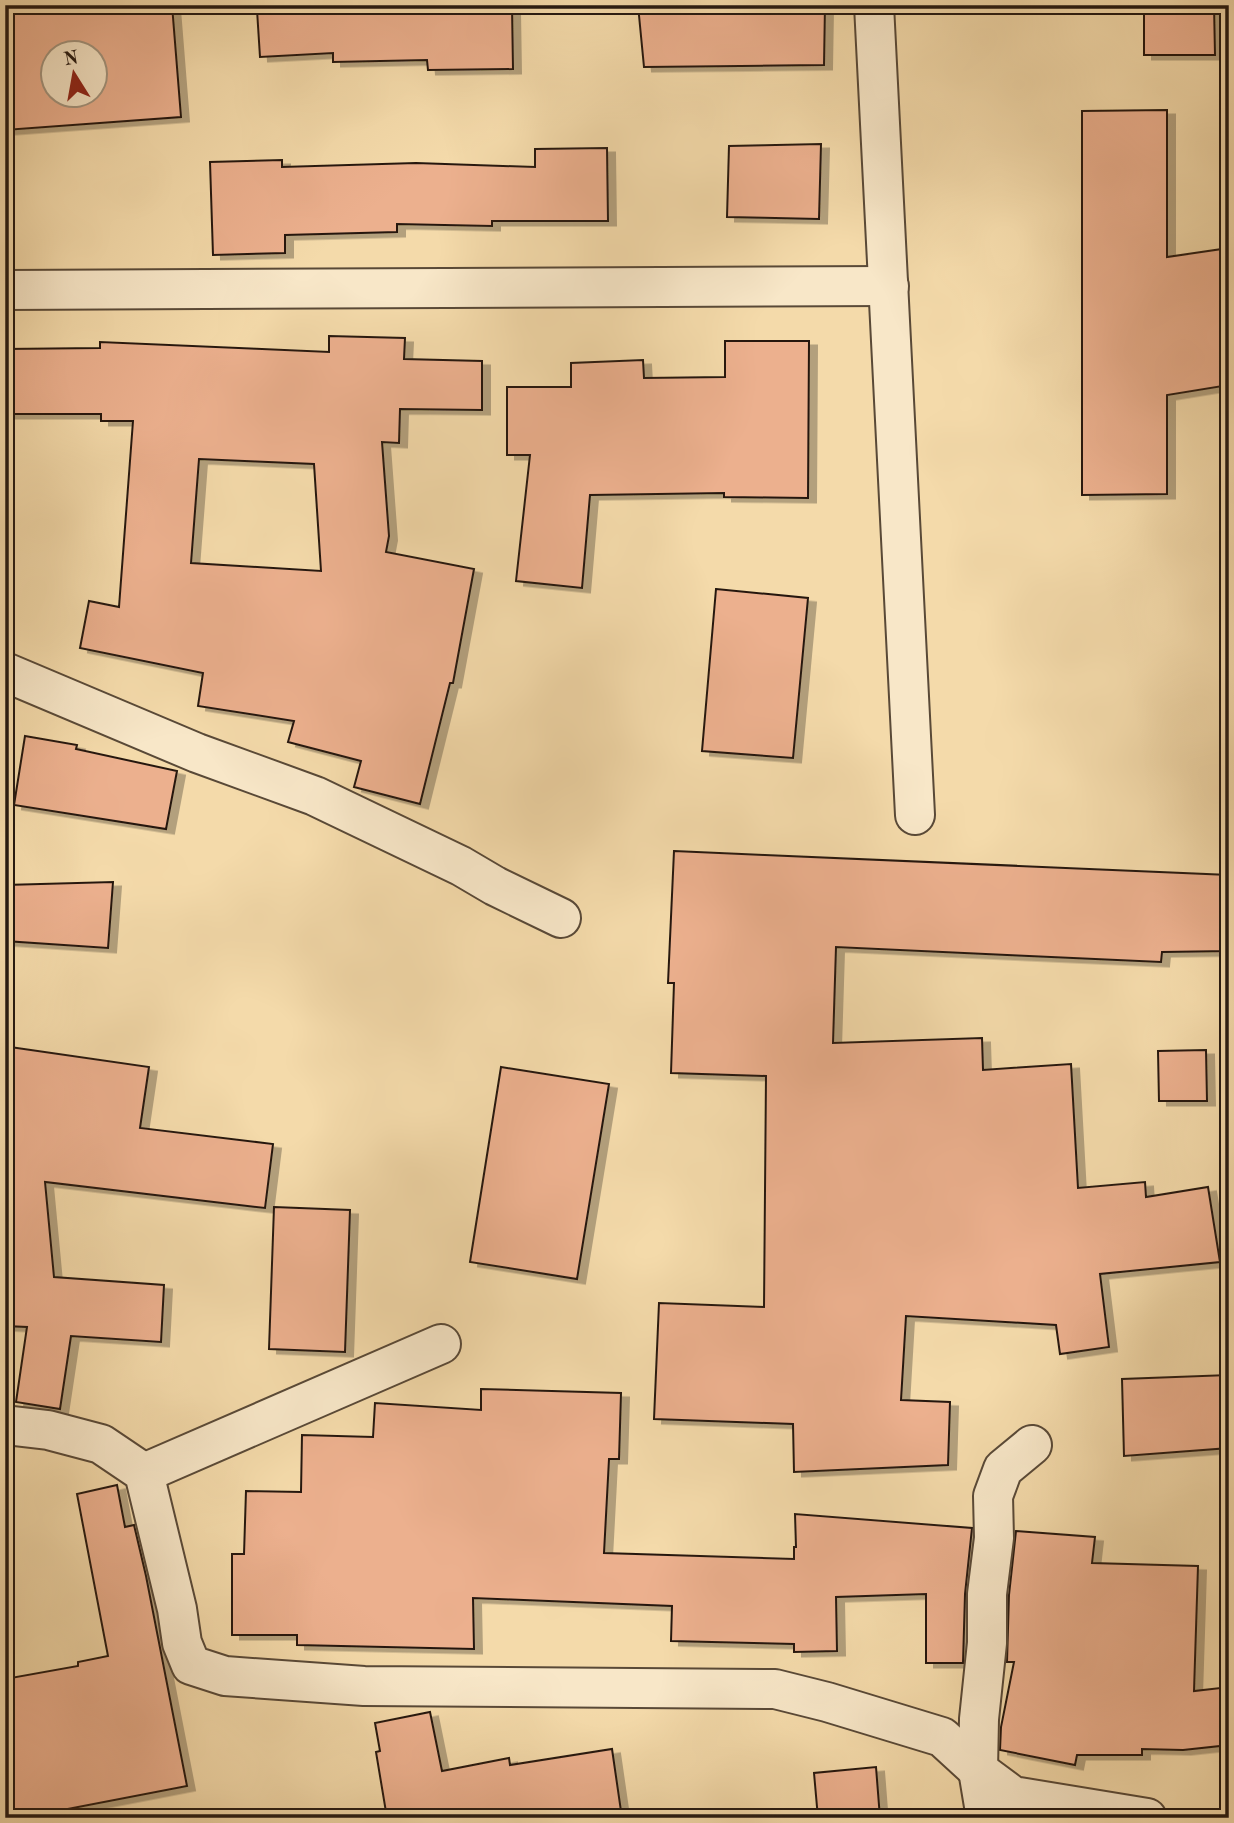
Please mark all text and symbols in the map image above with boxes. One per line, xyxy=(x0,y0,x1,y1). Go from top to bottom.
north arrow xyxy=(38,38,108,108)
text: N xyxy=(62,49,81,70)

